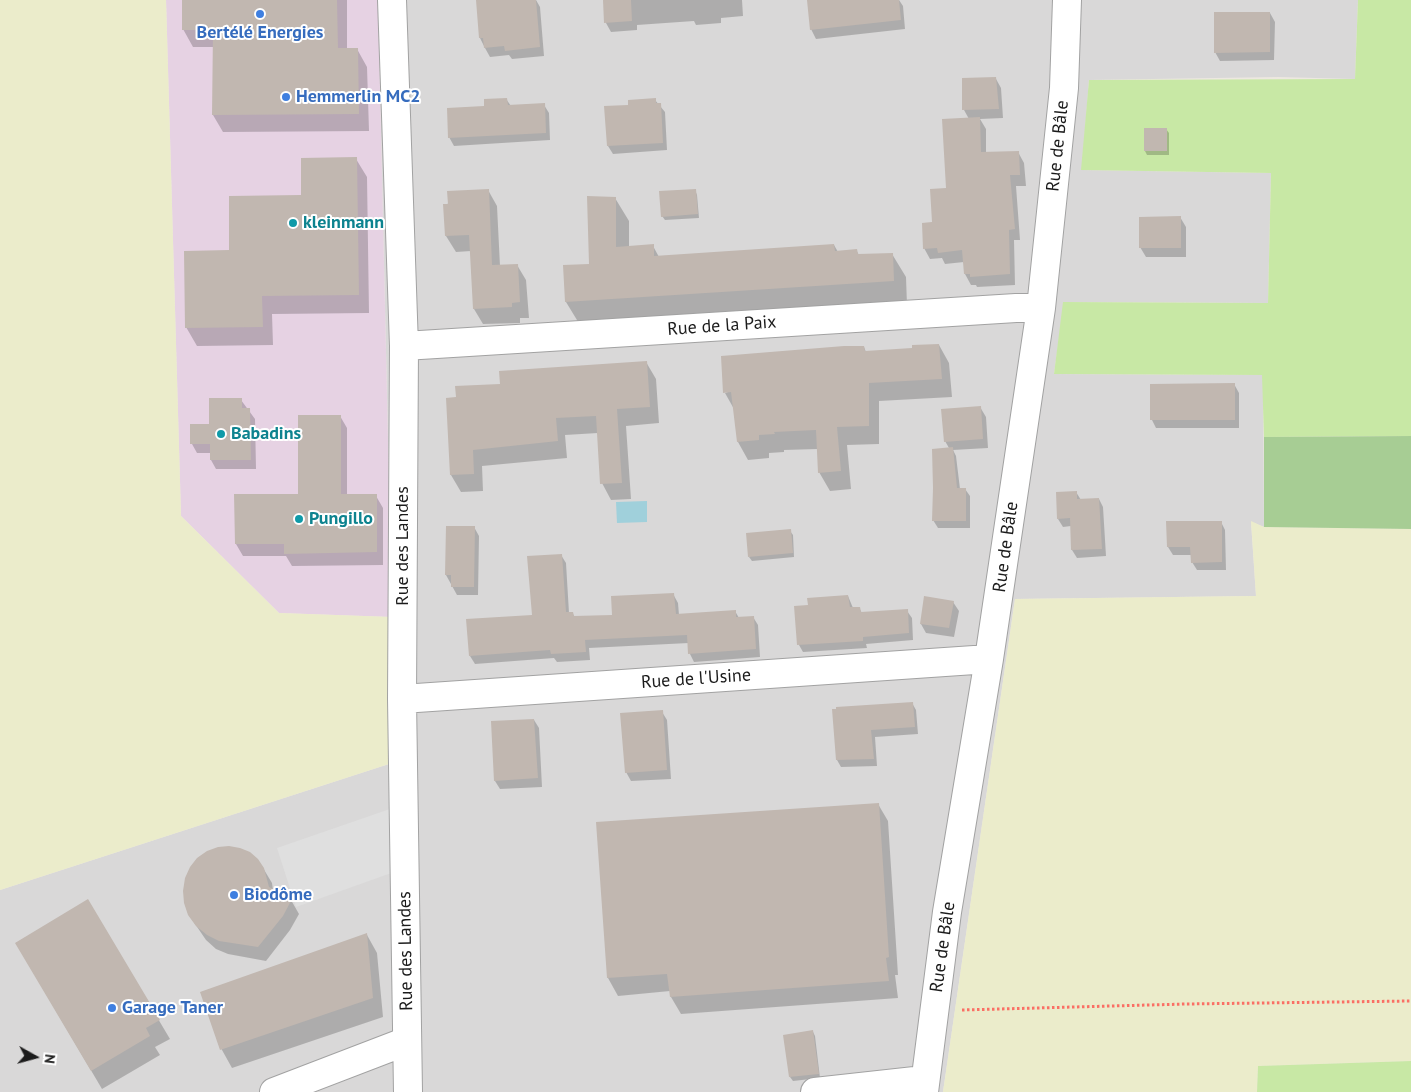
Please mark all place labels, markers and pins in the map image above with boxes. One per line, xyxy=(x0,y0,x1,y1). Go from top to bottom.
marker: Bertélé Energies xyxy=(254,8,266,20)
place label: Bertélé Energies xyxy=(197,22,323,44)
place label: Hemmerlin MC2 xyxy=(296,86,420,108)
marker: Hemmerlin MC2 xyxy=(280,91,292,103)
place label: kleinmann xyxy=(303,212,384,234)
marker: kleinmann xyxy=(287,217,299,229)
place label: Babadins xyxy=(231,423,301,445)
marker: Babadins xyxy=(215,428,227,440)
place label: Pungillo xyxy=(309,508,373,530)
marker: Pungillo xyxy=(293,513,305,525)
place label: Biodôme xyxy=(244,884,312,906)
marker: Biodôme xyxy=(228,889,240,901)
place label: Garage Taner xyxy=(122,997,223,1019)
marker: Garage Taner xyxy=(106,1002,118,1014)

